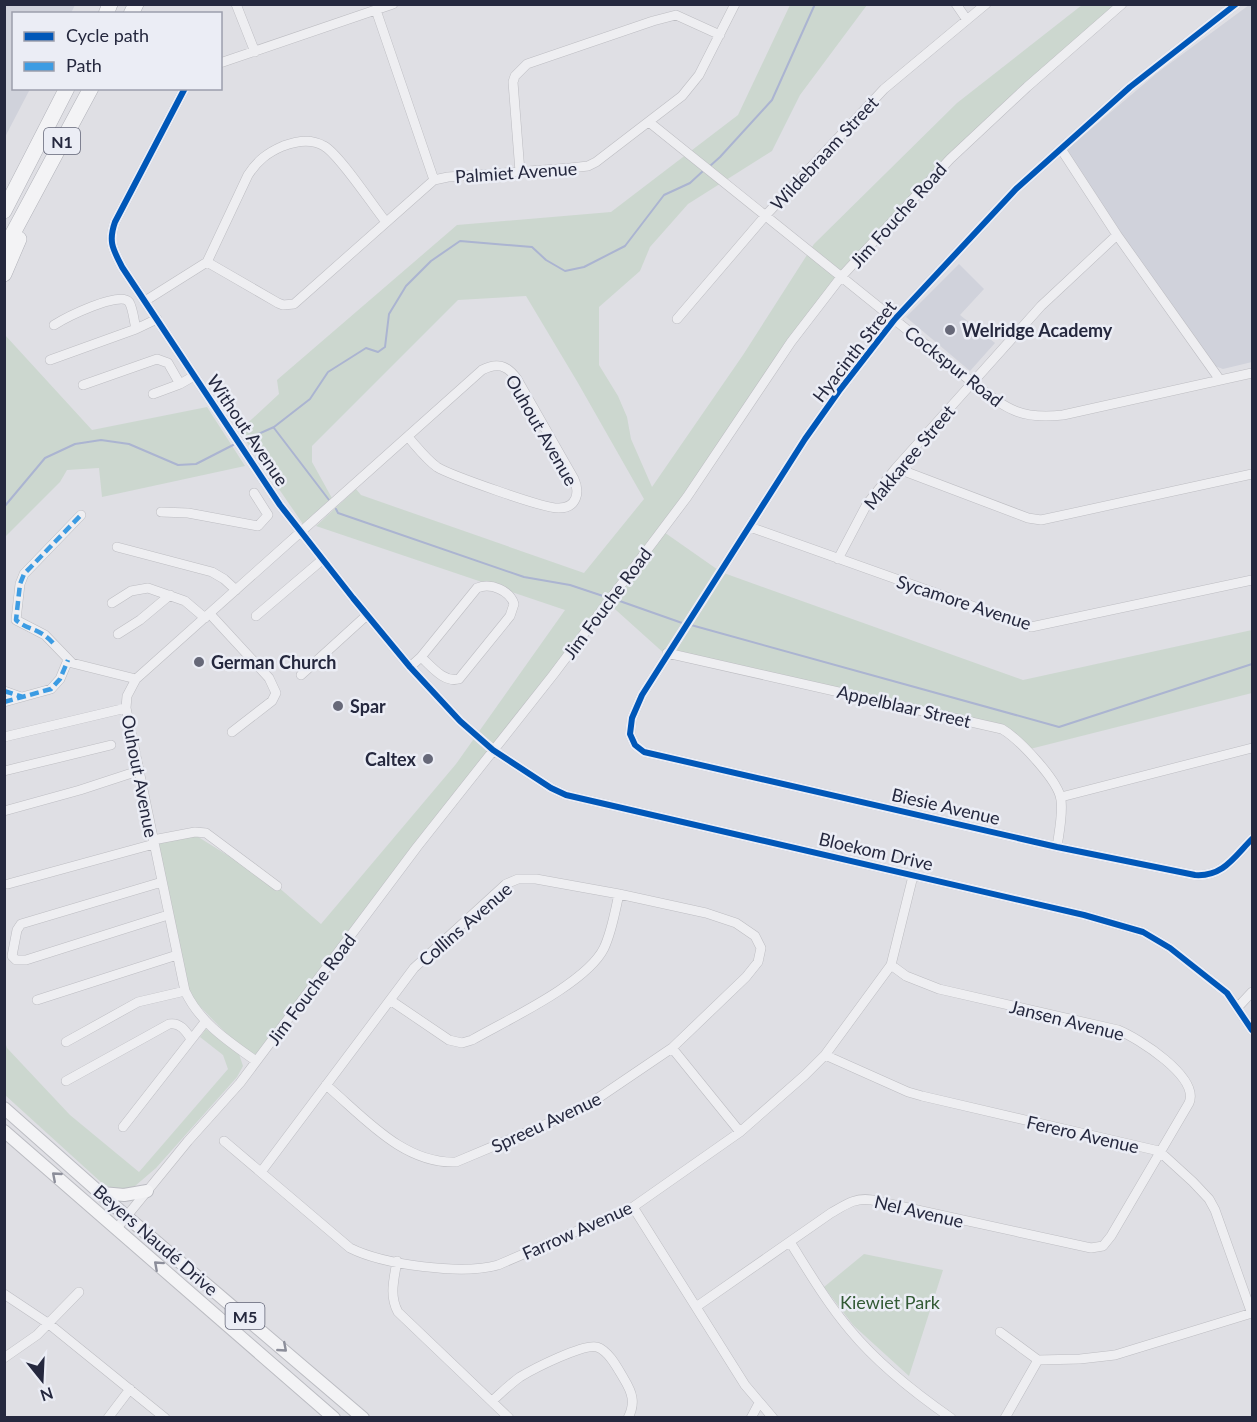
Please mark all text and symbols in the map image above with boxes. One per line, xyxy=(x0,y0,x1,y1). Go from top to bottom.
legend xyxy=(12,12,222,90)
text: Cycle path xyxy=(66,24,149,46)
text: Path xyxy=(66,54,102,76)
street label: Wildebraam Street xyxy=(766,91,883,215)
road number: N1 xyxy=(44,128,80,154)
street label: Palmiet Avenue xyxy=(454,157,578,187)
street label: Jim Fouche Road xyxy=(845,158,951,272)
street label: Hyacinth Street xyxy=(807,295,901,406)
place label: Welridge Academy xyxy=(962,319,1113,341)
street label: Cockspur Road xyxy=(901,321,1007,411)
marker: Welridge Academy xyxy=(943,323,957,337)
street label: Without Avenue xyxy=(203,370,293,490)
street label: Ouhout Avenue xyxy=(501,371,583,489)
street label: Makkaree Street xyxy=(859,400,959,514)
street label: Jim Fouche Road xyxy=(558,543,656,663)
street label: Sycamore Avenue xyxy=(894,570,1034,634)
place label: German Church xyxy=(211,651,337,673)
marker: German Church xyxy=(192,655,206,669)
street label: Appelblaar Street xyxy=(835,680,973,732)
place label: Spar xyxy=(350,695,386,717)
marker: Spar xyxy=(331,699,345,713)
street label: Ouhout Avenue xyxy=(117,713,163,839)
place label: Caltex xyxy=(365,748,417,770)
marker: Caltex xyxy=(421,752,435,766)
street label: Biesie Avenue xyxy=(890,783,1002,829)
street label: Bloekom Drive xyxy=(817,827,935,875)
street label: Collins Avenue xyxy=(414,878,516,970)
street label: Jim Fouche Road xyxy=(262,929,360,1049)
street label: Jansen Avenue xyxy=(1007,995,1127,1045)
street label: Spreeu Avenue xyxy=(488,1087,604,1157)
street label: Ferero Avenue xyxy=(1025,1110,1141,1158)
one-way arrow xyxy=(52,1172,63,1183)
street label: Beyers Naudé Drive xyxy=(89,1180,223,1300)
street label: Nel Avenue xyxy=(872,1190,966,1232)
street label: Farrow Avenue xyxy=(519,1196,635,1264)
one-way arrow xyxy=(155,1261,165,1272)
park label: Kiewiet Park xyxy=(840,1291,941,1313)
road number: M5 xyxy=(226,1303,264,1329)
one-way arrow xyxy=(276,1341,287,1352)
north arrow xyxy=(12,1350,72,1410)
text: N xyxy=(38,1384,56,1406)

